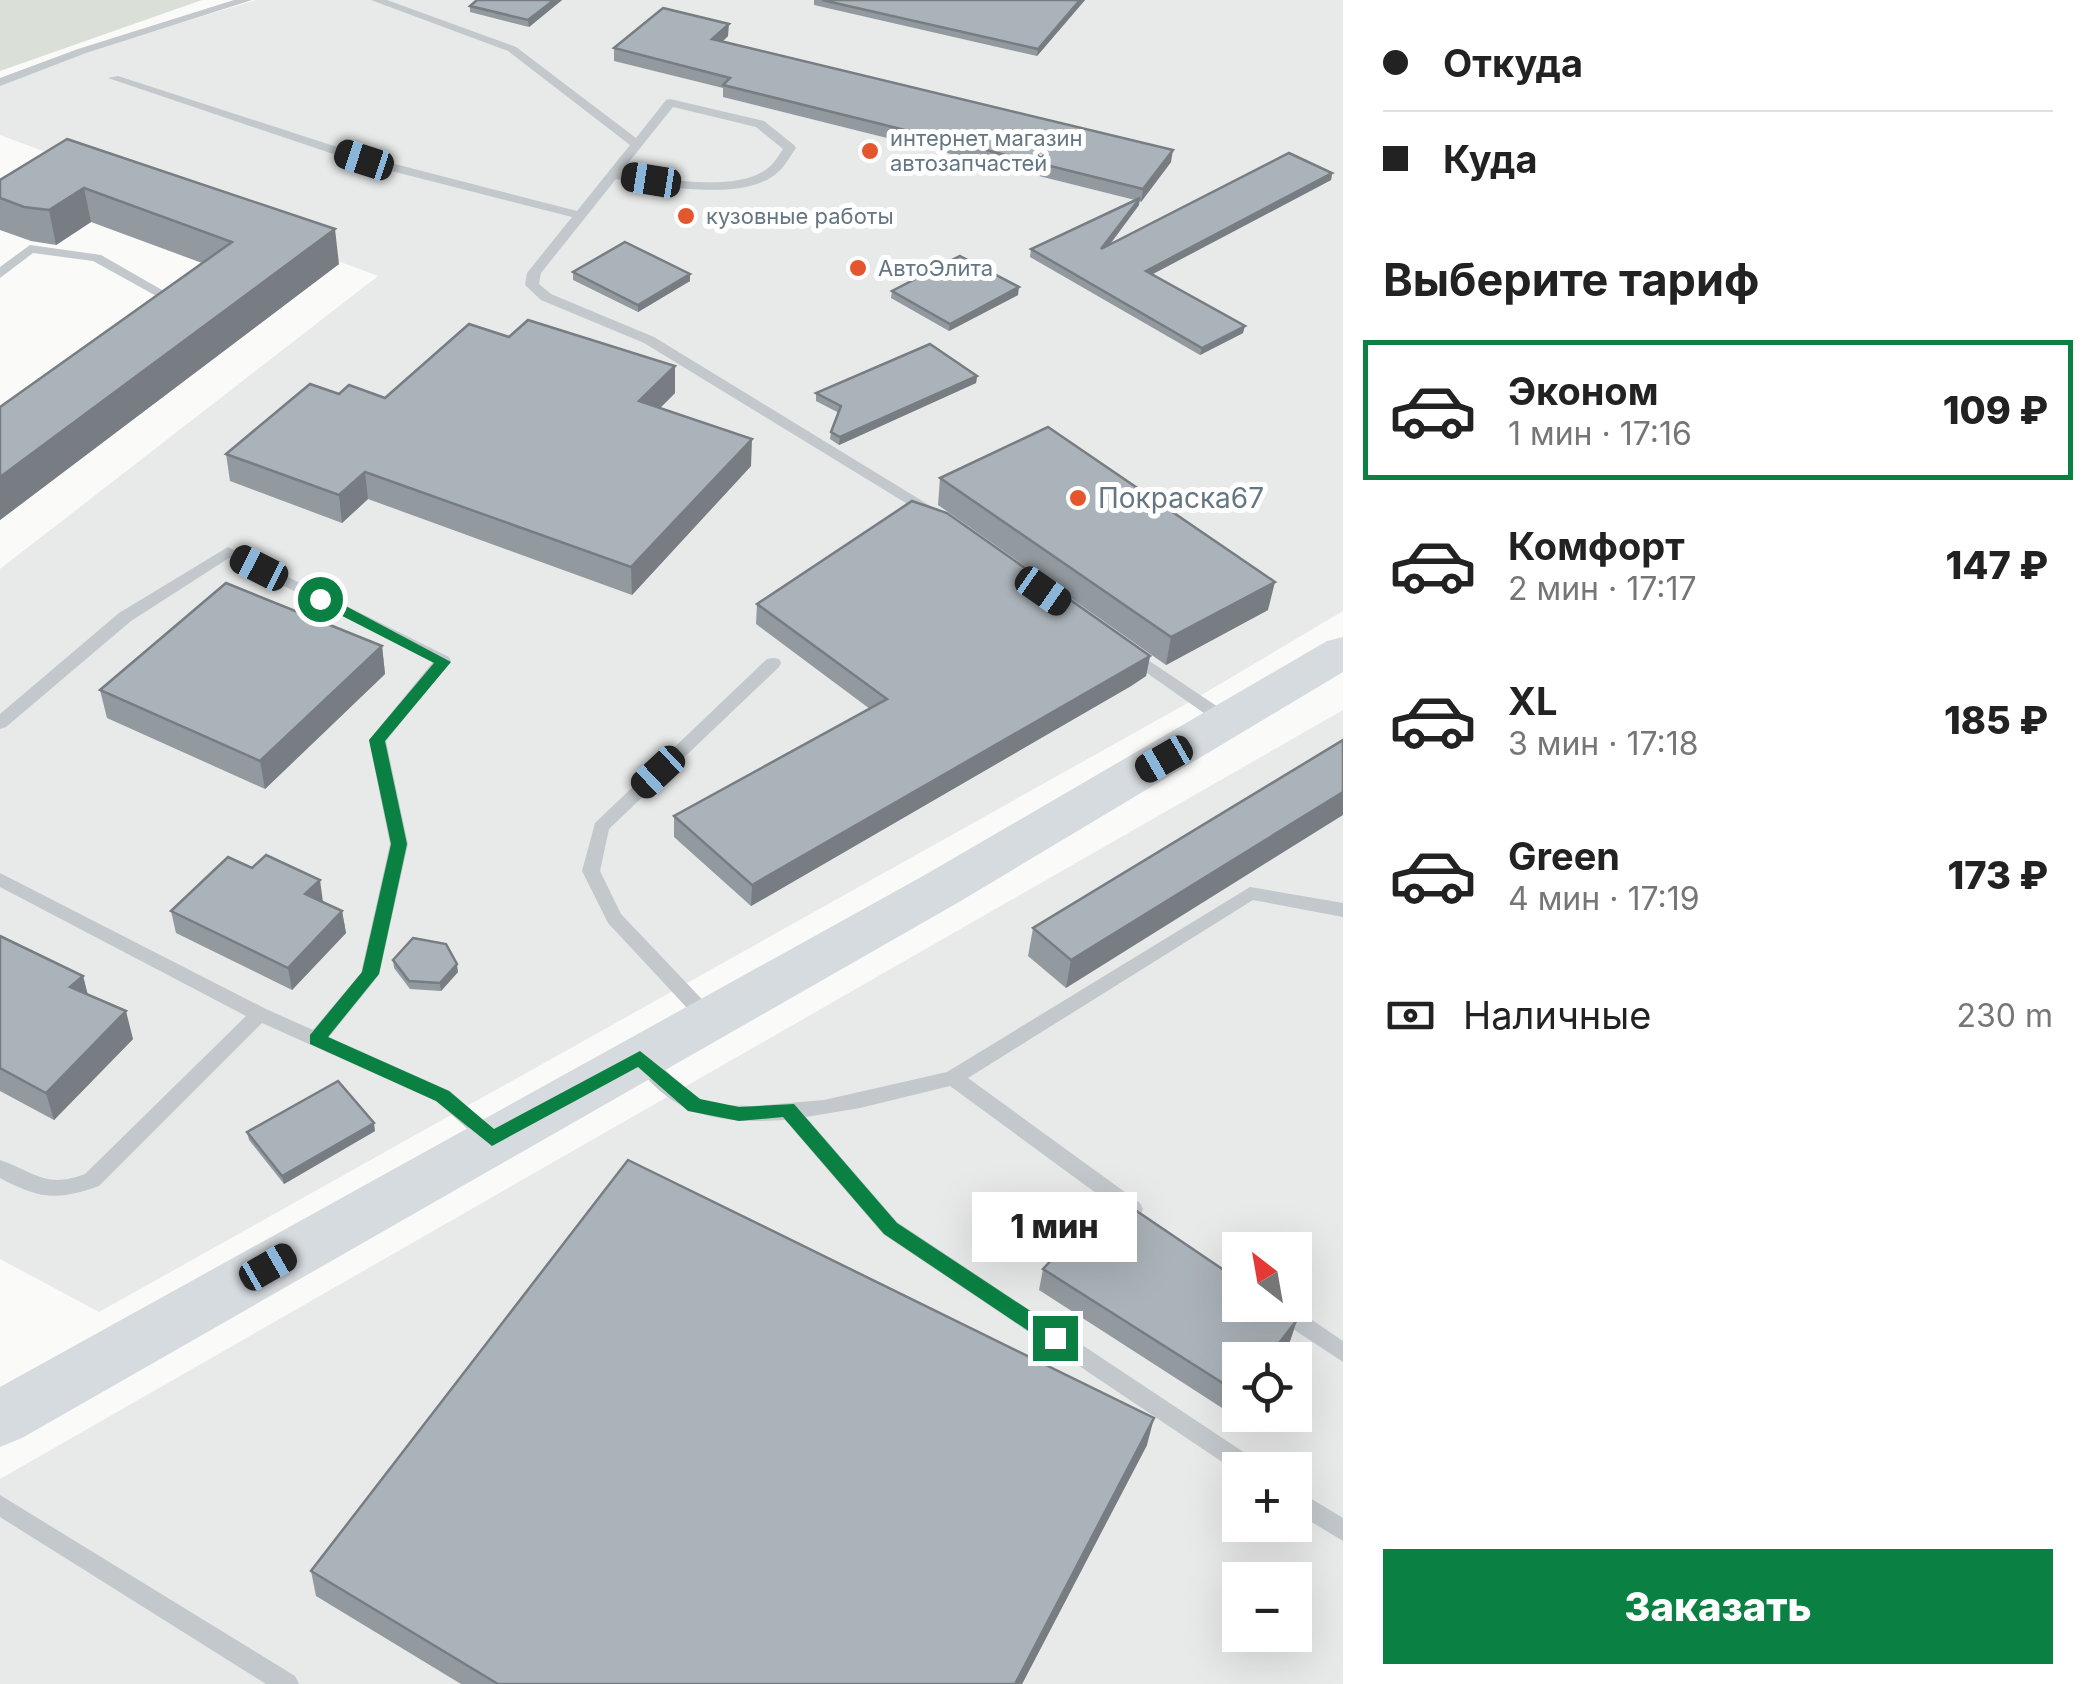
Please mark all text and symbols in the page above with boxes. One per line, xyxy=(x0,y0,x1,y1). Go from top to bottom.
text: Откуда xyxy=(1443,40,1583,86)
place label: интернет магазин автозапчастей xyxy=(890,125,1083,176)
car xyxy=(331,136,397,184)
text: Куда xyxy=(1443,136,1537,182)
marker: интернет магазин автозапчастей xyxy=(859,140,881,162)
car xyxy=(619,160,683,200)
place label: кузовные работы xyxy=(706,203,894,229)
marker: кузовные работы xyxy=(675,205,697,227)
text: Выберите тариф xyxy=(1383,252,1759,307)
place label: АвтоЭлита xyxy=(878,255,993,281)
marker: АвтоЭлита xyxy=(847,257,869,279)
icon: car xyxy=(1388,365,1478,455)
text: Эконом xyxy=(1508,368,1659,414)
text: 109 ₽ xyxy=(1943,387,2048,433)
text: 1 мин · 17:16 xyxy=(1508,414,1692,453)
place label: Покраска67 xyxy=(1098,481,1264,515)
marker: Покраска67 xyxy=(1067,487,1089,509)
icon: car xyxy=(1388,520,1478,610)
text: Комфорт xyxy=(1508,523,1685,569)
car xyxy=(225,541,293,595)
text: 147 ₽ xyxy=(1946,542,2048,588)
car xyxy=(1010,562,1076,620)
text: 2 мин · 17:17 xyxy=(1508,569,1697,608)
route start xyxy=(298,577,343,622)
icon: car xyxy=(1388,675,1478,765)
text: XL xyxy=(1508,678,1558,724)
text: 185 ₽ xyxy=(1944,697,2048,743)
text: 3 мин · 17:18 xyxy=(1508,724,1699,763)
car xyxy=(1131,731,1197,787)
car xyxy=(626,741,690,803)
icon: car xyxy=(1388,830,1478,920)
text: Green xyxy=(1508,833,1620,879)
text: 173 ₽ xyxy=(1947,852,2048,898)
text: 4 мин · 17:19 xyxy=(1508,879,1700,918)
icon: cash xyxy=(1383,988,1438,1043)
text: Наличные xyxy=(1463,992,1651,1038)
text: 230 m xyxy=(1957,996,2053,1035)
callout: 1 мин xyxy=(972,1193,1138,1263)
text: 1 мин xyxy=(1010,1207,1099,1246)
north arrow xyxy=(1222,1232,1312,1322)
map controls xyxy=(1222,1232,1312,1652)
car xyxy=(235,1239,301,1295)
route end xyxy=(1033,1316,1078,1361)
button: locate xyxy=(1222,1342,1312,1432)
button: + xyxy=(1222,1452,1312,1542)
button: Заказать xyxy=(1383,1549,2053,1664)
button: − xyxy=(1222,1562,1312,1652)

